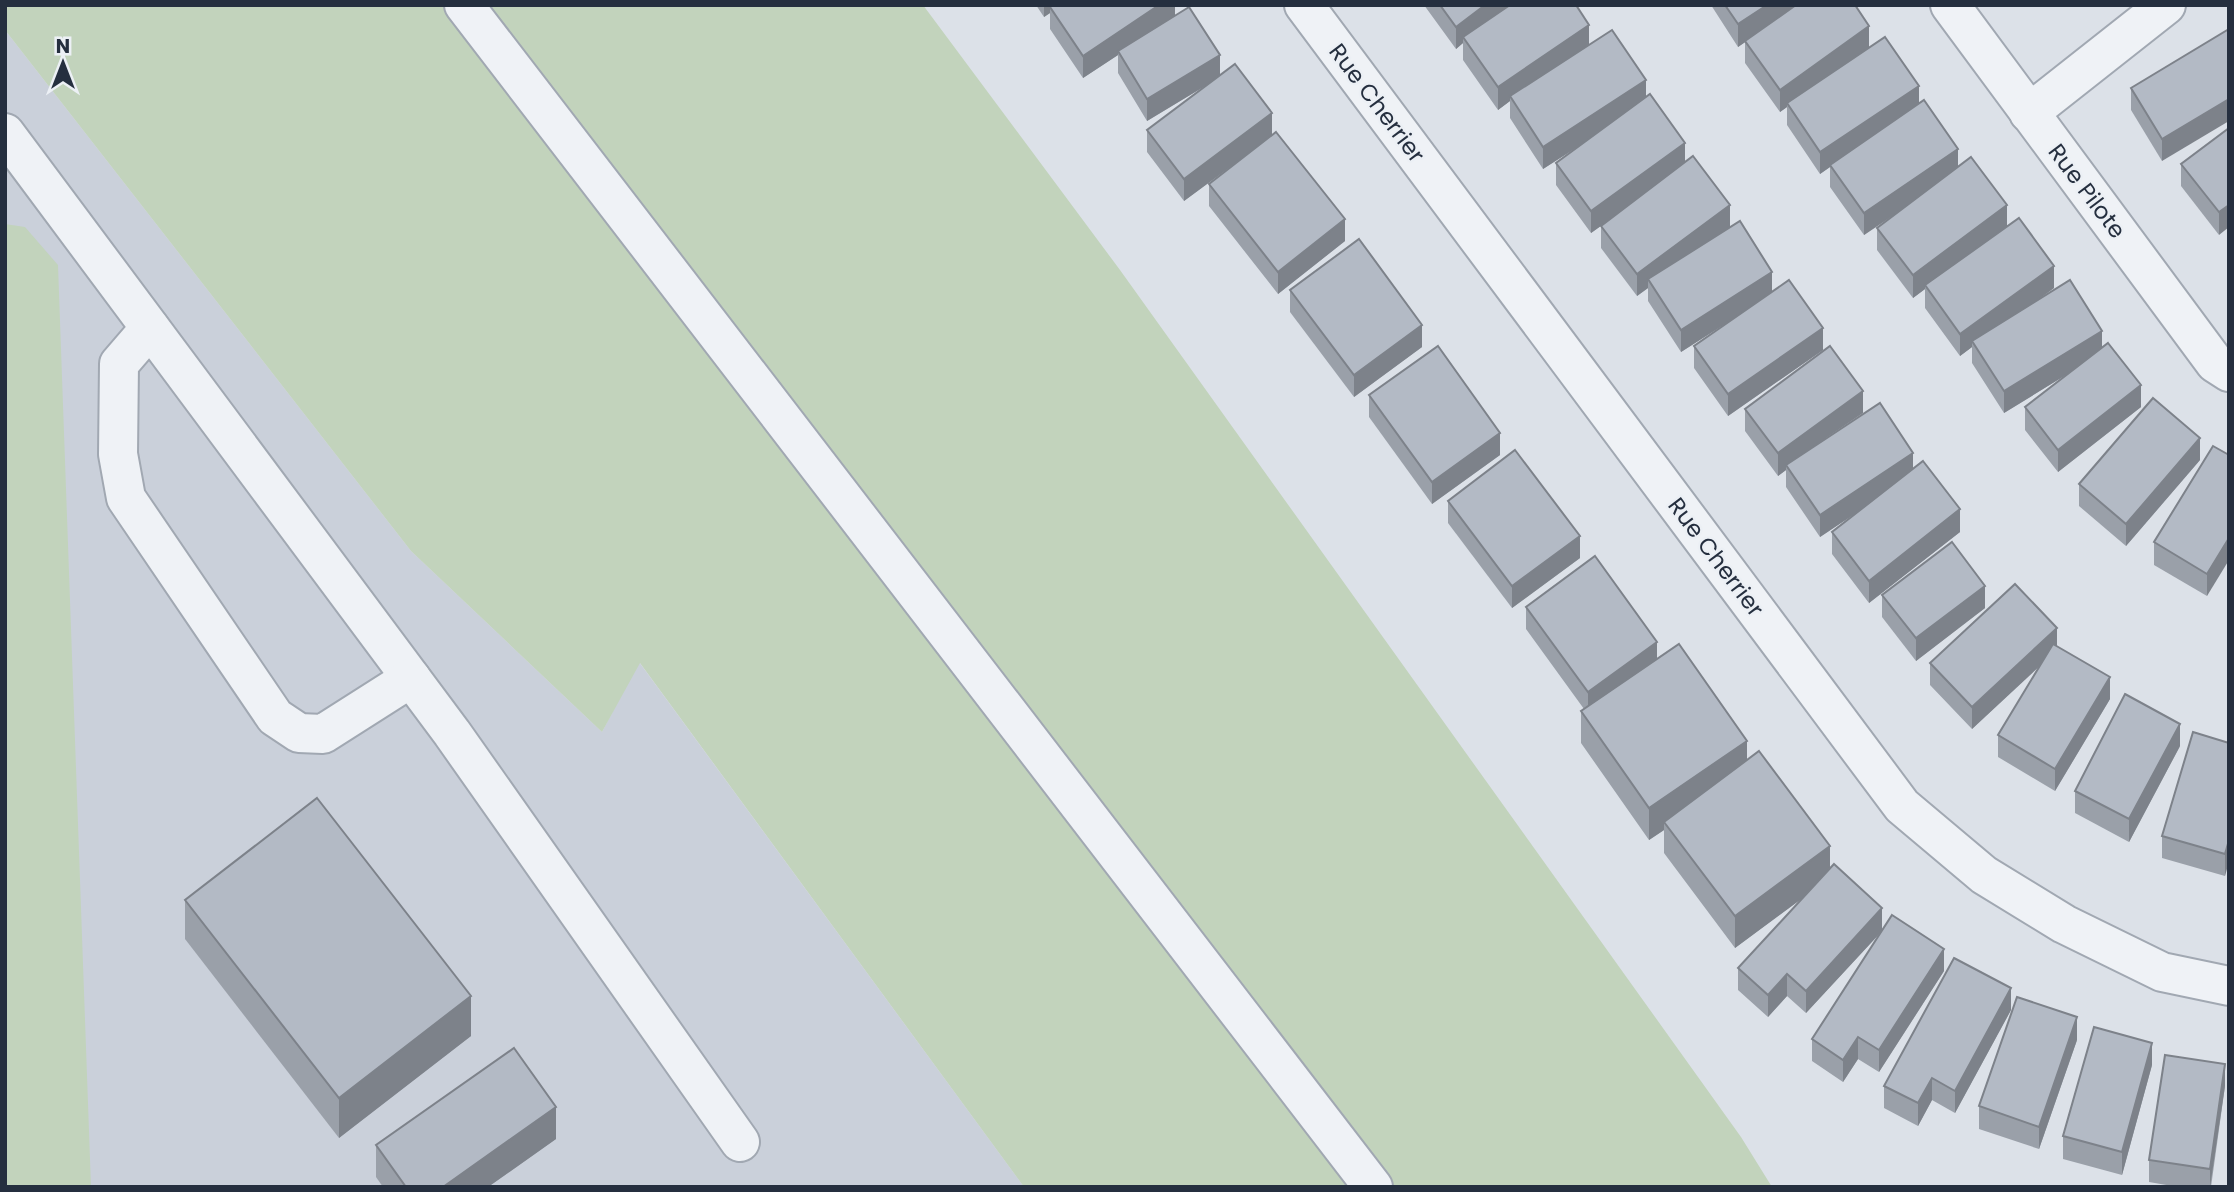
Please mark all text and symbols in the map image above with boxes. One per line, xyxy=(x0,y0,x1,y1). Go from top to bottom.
north arrow xyxy=(28,28,98,98)
text: N xyxy=(56,33,70,60)
street label: Rue Cherrier xyxy=(1322,37,1432,169)
street label: Rue Pilote xyxy=(2041,137,2133,245)
street label: Rue Cherrier xyxy=(1661,491,1771,623)

